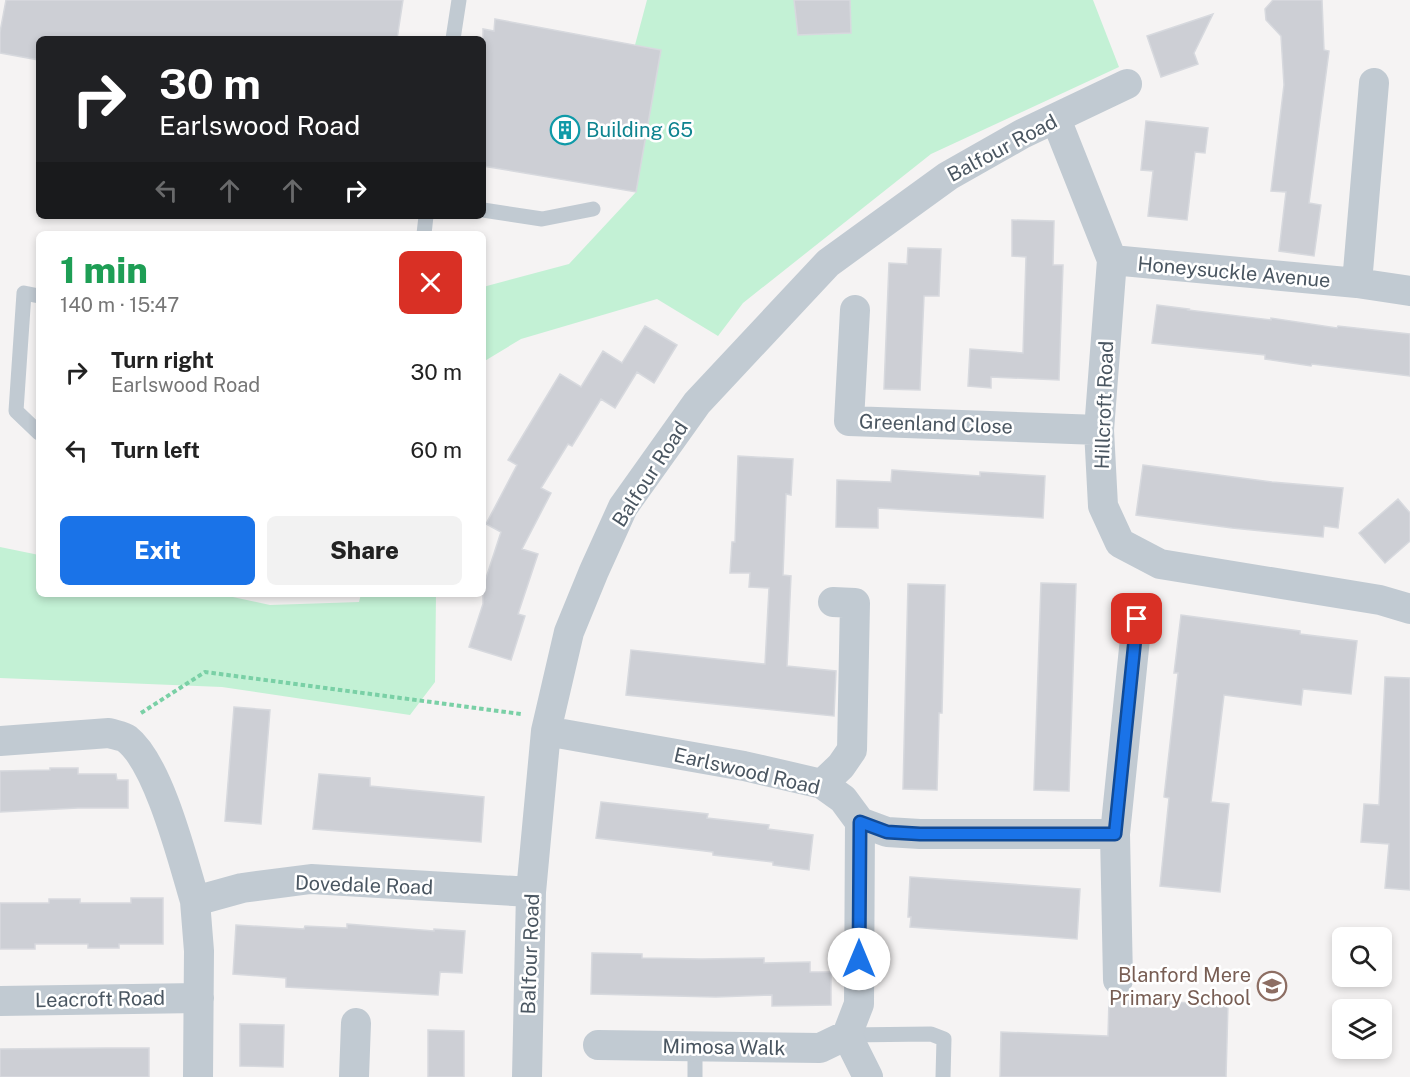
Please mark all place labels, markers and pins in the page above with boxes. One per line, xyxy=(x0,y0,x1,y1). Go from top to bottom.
building icon: Building 65 xyxy=(549,114,581,146)
place label: Building 65 xyxy=(586,118,693,142)
pin xyxy=(1111,593,1162,644)
place label: Blanford Mere Primary School xyxy=(1109,963,1251,1010)
school or university icon: Blanford Mere Primary School xyxy=(1256,970,1288,1002)

